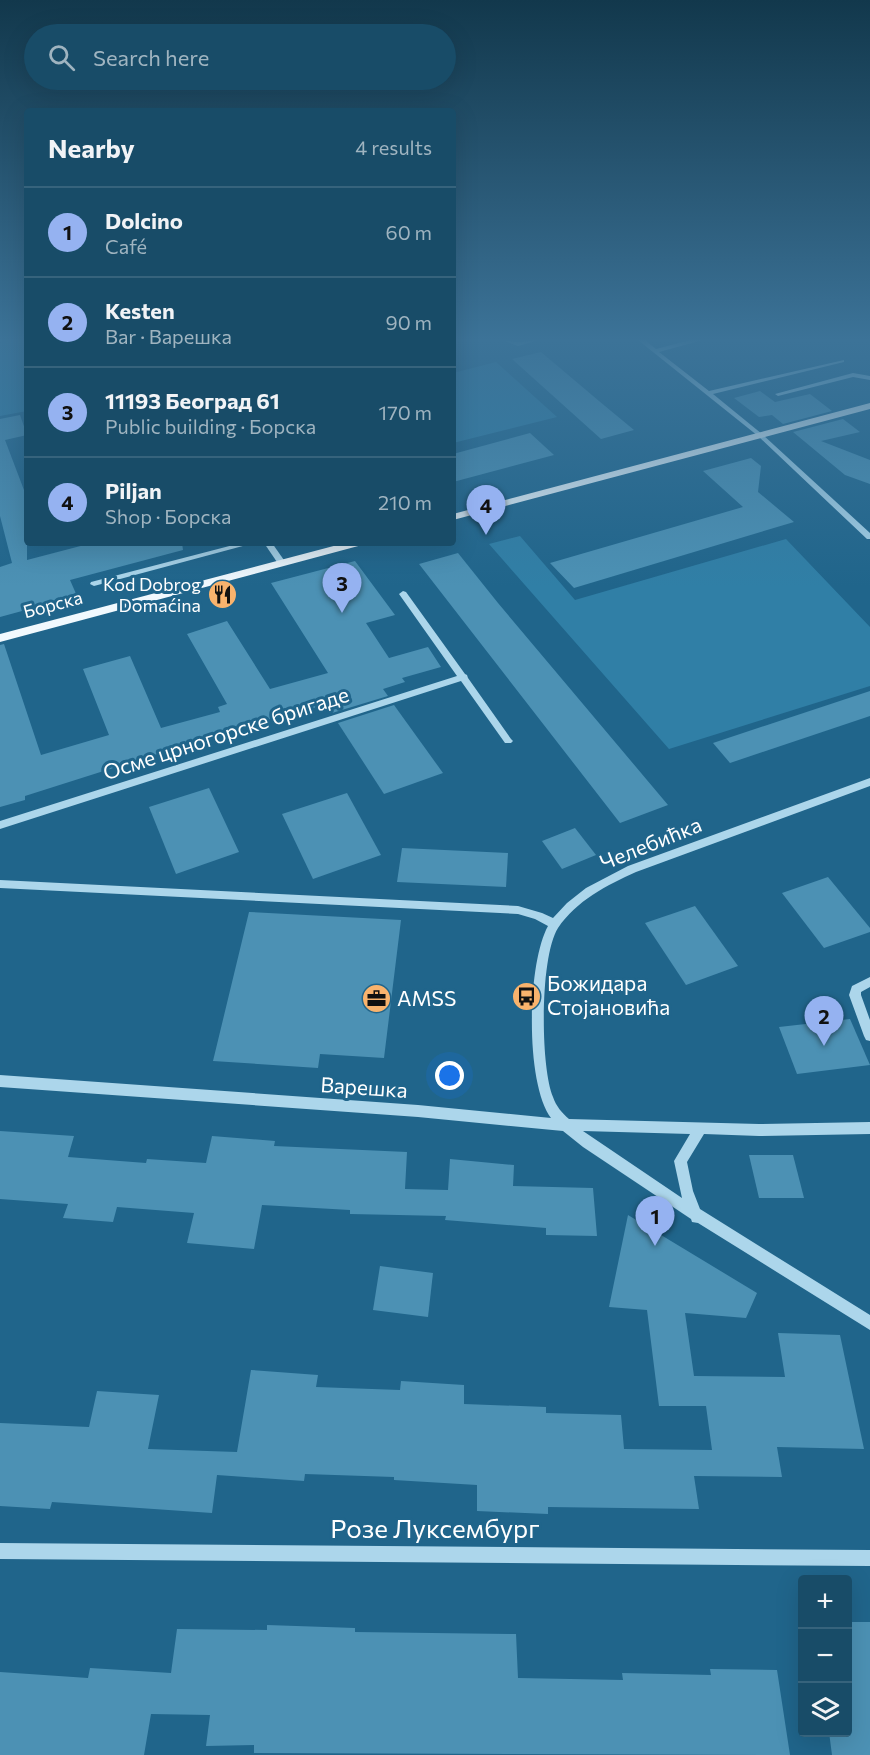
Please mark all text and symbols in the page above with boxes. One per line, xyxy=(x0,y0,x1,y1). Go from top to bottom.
search box xyxy=(24,24,456,90)
icon: search xyxy=(45,41,78,74)
text: Search here xyxy=(93,44,209,71)
text: Nearby xyxy=(48,132,135,163)
text: 4 results xyxy=(355,135,432,159)
text: Dolcino xyxy=(105,207,183,234)
text: 1 xyxy=(63,220,72,244)
text: 60 m xyxy=(386,220,432,244)
text: Café xyxy=(105,234,147,258)
text: Kesten xyxy=(105,297,175,324)
text: 2 xyxy=(62,310,73,334)
text: 90 m xyxy=(386,310,432,334)
text: Bar · Варешка xyxy=(105,324,232,348)
text: 11193 Београд 61 xyxy=(105,387,280,414)
text: 3 xyxy=(62,400,73,424)
text: 170 m xyxy=(379,400,432,424)
text: Public building · Борска xyxy=(105,414,316,438)
text: Piljan xyxy=(105,477,162,504)
pin: 4 xyxy=(466,486,506,535)
text: 4 xyxy=(61,490,74,514)
text: 210 m xyxy=(378,490,432,514)
text: Shop · Борска xyxy=(105,504,232,528)
pin: 3 xyxy=(322,564,362,613)
place label: Kod Dobrog Domaćina xyxy=(103,573,201,616)
restaurant icon: Kod Dobrog Domaćina xyxy=(206,579,238,611)
street label: Борска xyxy=(21,586,85,622)
street label: Осме црногорске бригаде xyxy=(99,681,352,784)
street label: Челебићка xyxy=(596,811,705,874)
place label: Божидара Стојановића xyxy=(547,970,670,1019)
bus stop icon: Божидара Стојановића xyxy=(510,980,542,1012)
office icon: AMSS xyxy=(360,983,392,1015)
place label: AMSS xyxy=(397,985,456,1010)
pin: 2 xyxy=(804,996,844,1046)
your location xyxy=(435,1061,464,1090)
street label: Варешка xyxy=(320,1071,409,1102)
pin: 1 xyxy=(636,1196,674,1246)
street label: Розе Луксембург xyxy=(330,1512,540,1543)
map controls xyxy=(798,1575,852,1737)
button: + xyxy=(798,1575,852,1629)
button: − xyxy=(798,1629,852,1683)
button: layers xyxy=(798,1683,852,1737)

